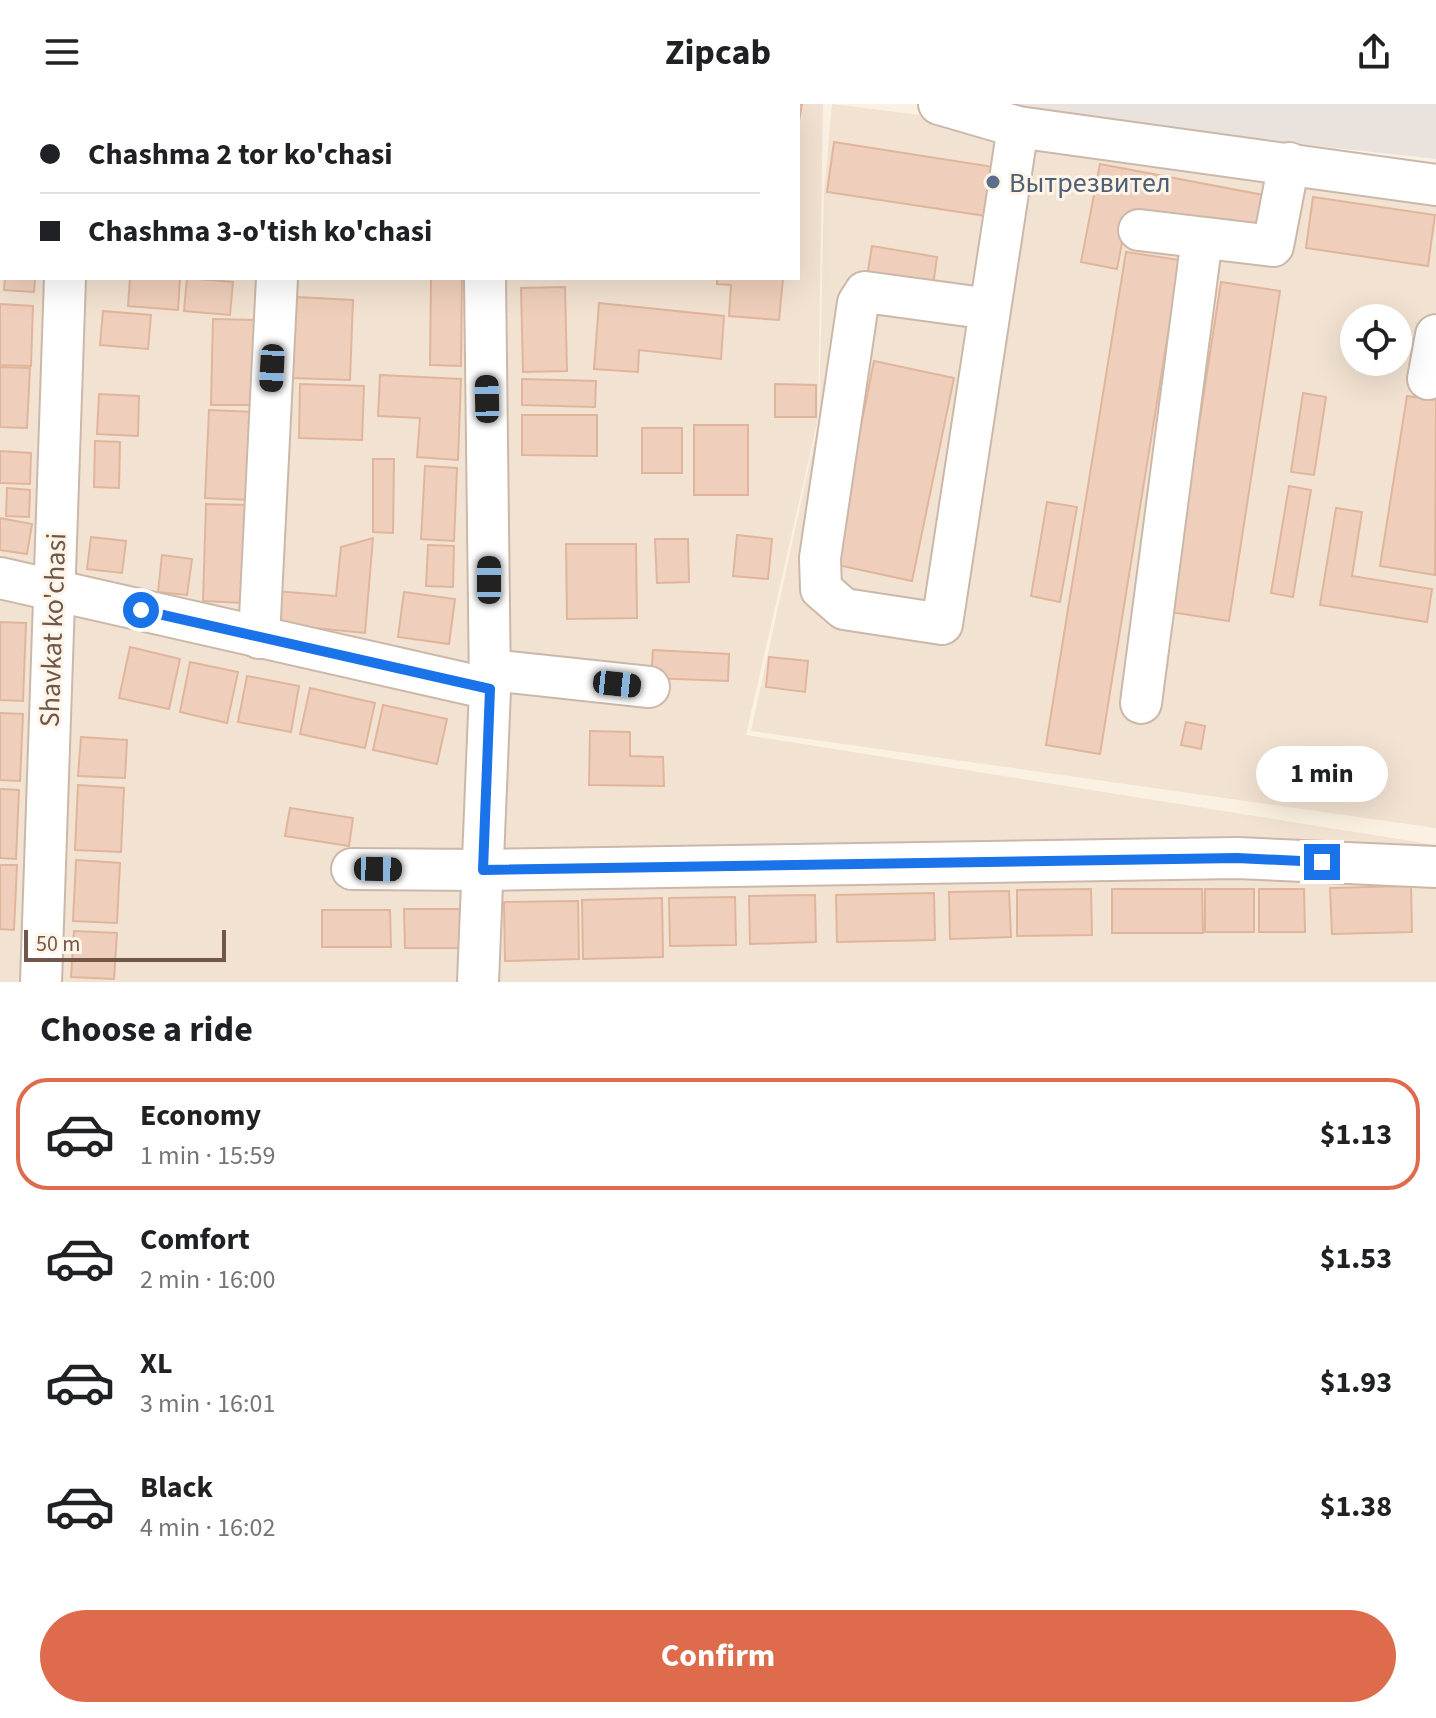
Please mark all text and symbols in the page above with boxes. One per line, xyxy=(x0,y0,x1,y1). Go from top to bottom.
text: Zipcab xyxy=(665,27,771,78)
icon: menu xyxy=(40,30,84,74)
icon: share xyxy=(1352,30,1396,74)
text: Chashma 2 tor ko'chasi xyxy=(88,133,393,176)
place label: Вытрезвител xyxy=(1009,163,1171,203)
marker: Вытрезвител xyxy=(984,173,1002,191)
text: Chashma 3-o'tish ko'chasi xyxy=(88,210,432,253)
map controls xyxy=(1340,304,1412,376)
button: locate xyxy=(1340,304,1412,376)
car xyxy=(259,343,285,393)
car xyxy=(475,375,499,423)
street label: Shavkat ko'chasi xyxy=(30,532,76,728)
car xyxy=(477,556,501,604)
route start xyxy=(123,592,159,628)
car xyxy=(592,670,642,698)
callout: 1 min xyxy=(1256,746,1388,802)
text: 1 min xyxy=(1290,755,1354,792)
route end xyxy=(1304,844,1340,880)
car xyxy=(354,857,402,881)
scale bar xyxy=(24,926,226,962)
text: 50 m xyxy=(36,928,81,960)
text: Choose a ride xyxy=(40,1004,253,1055)
text: Economy xyxy=(140,1094,261,1137)
icon: car xyxy=(44,1098,116,1170)
text: $1.13 xyxy=(1320,1113,1392,1156)
text: 1 min · 15:59 xyxy=(140,1137,275,1174)
text: Comfort xyxy=(140,1218,250,1261)
icon: car xyxy=(44,1222,116,1294)
text: $1.53 xyxy=(1320,1237,1392,1280)
text: 2 min · 16:00 xyxy=(140,1261,275,1298)
text: XL xyxy=(140,1342,173,1385)
icon: car xyxy=(44,1346,116,1418)
text: $1.93 xyxy=(1320,1361,1392,1404)
text: 3 min · 16:01 xyxy=(140,1385,275,1422)
text: Black xyxy=(140,1466,213,1509)
icon: car xyxy=(44,1470,116,1542)
text: $1.38 xyxy=(1320,1485,1392,1528)
text: 4 min · 16:02 xyxy=(140,1509,275,1546)
button: Confirm xyxy=(40,1610,1396,1702)

